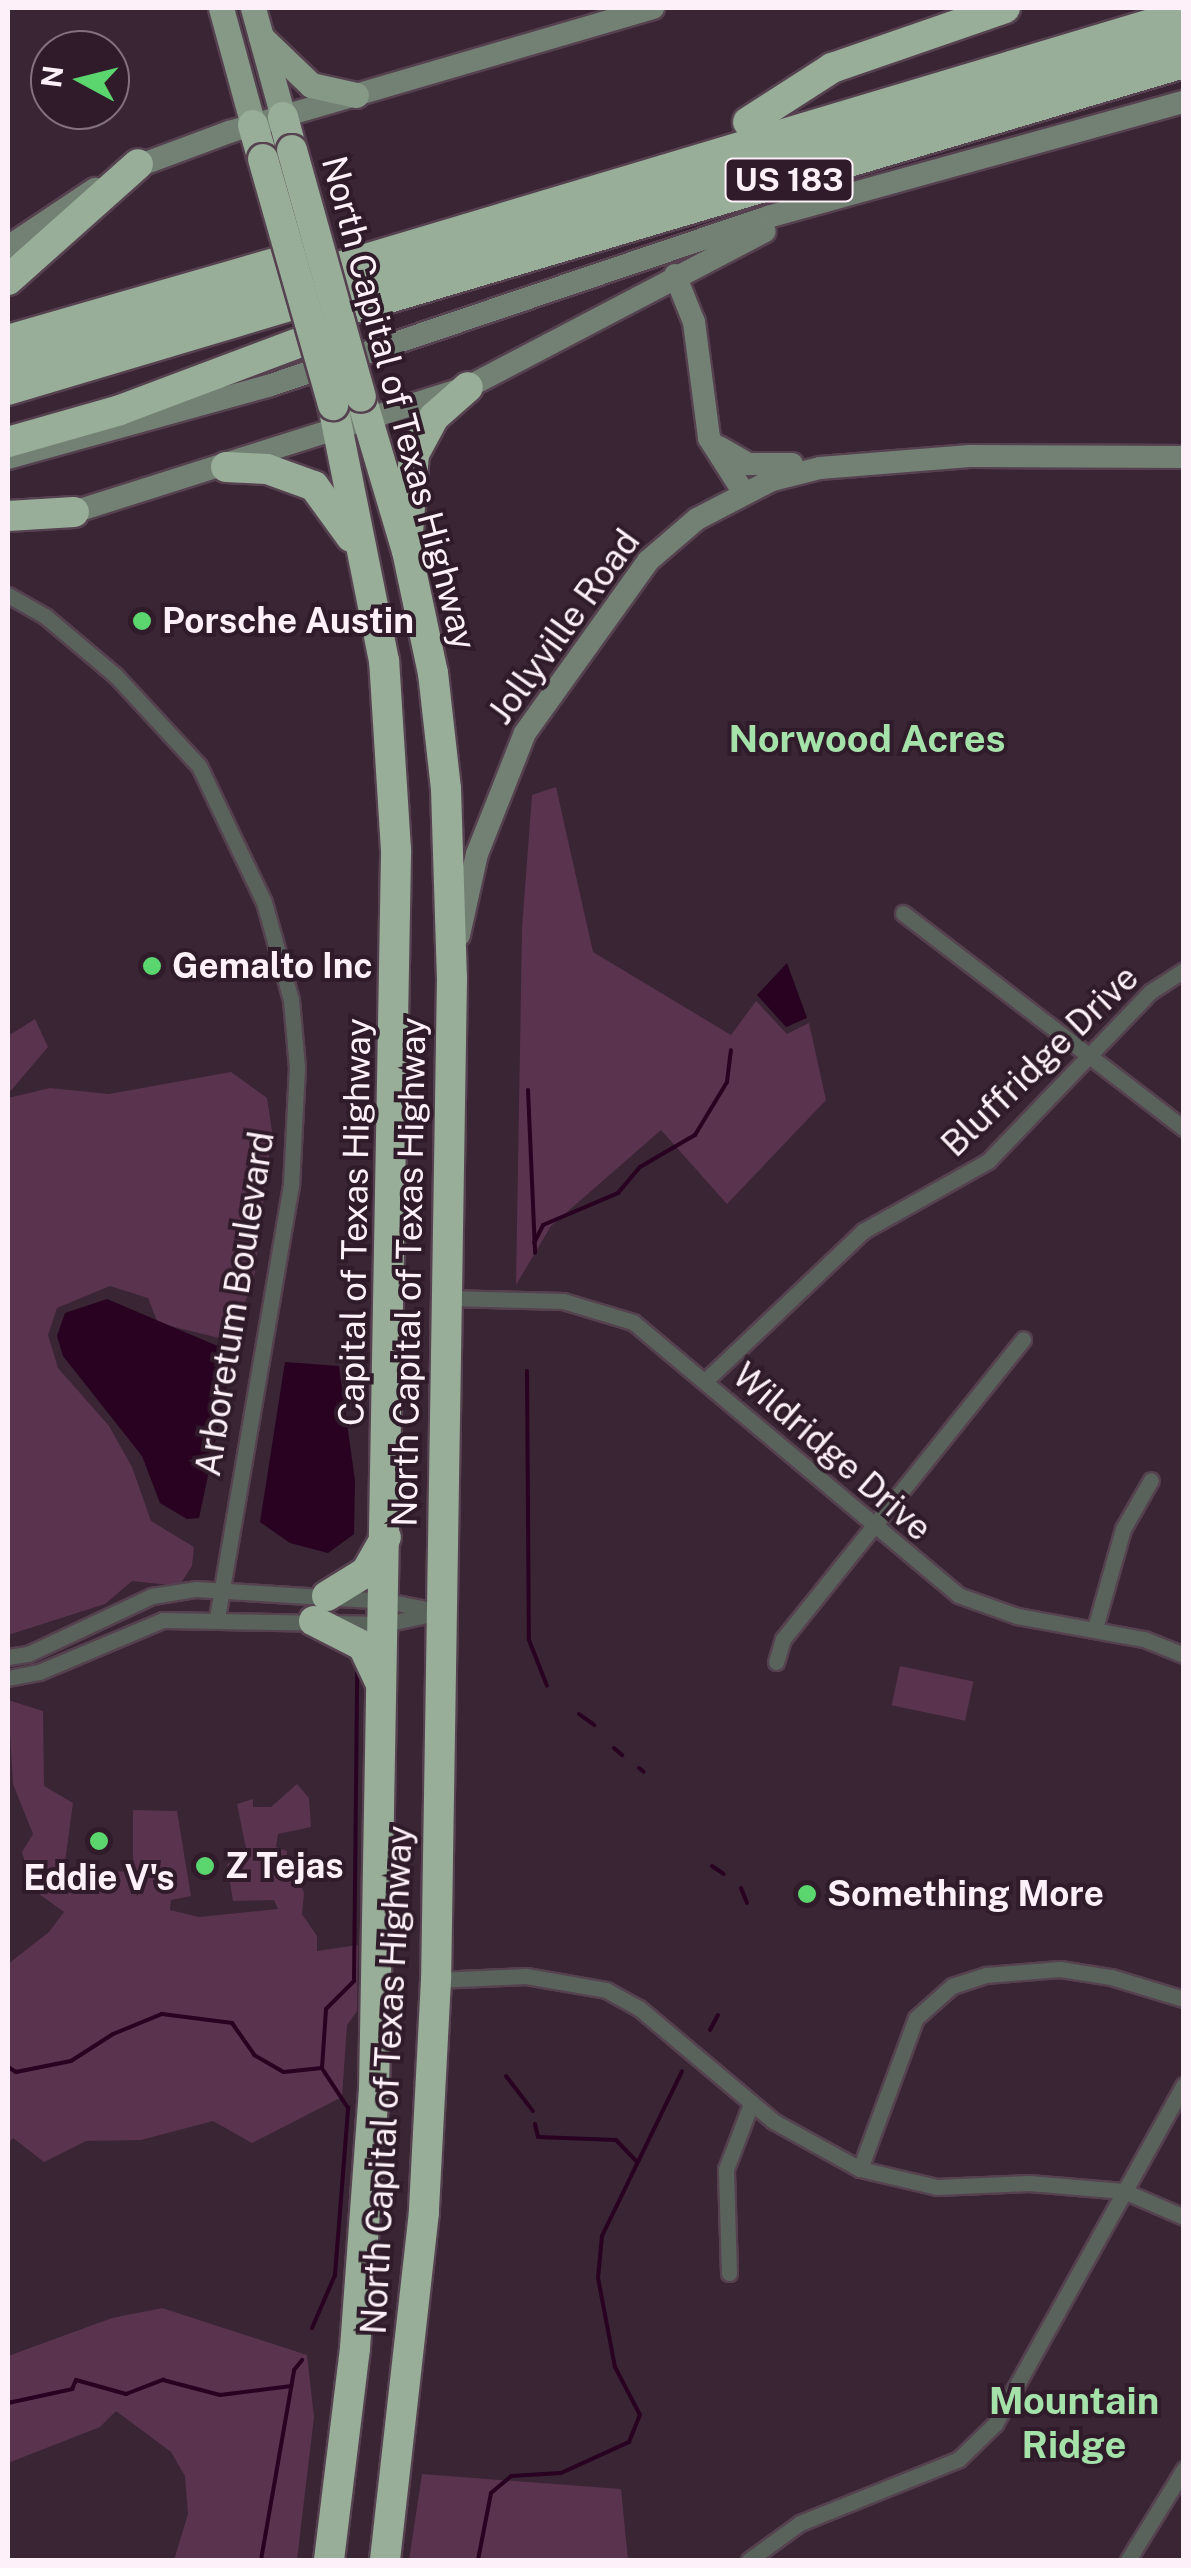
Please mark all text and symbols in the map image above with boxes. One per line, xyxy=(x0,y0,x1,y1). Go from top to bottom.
north arrow xyxy=(30,30,130,130)
text: N xyxy=(34,64,69,89)
street label: North Capital of Texas Highway xyxy=(313,151,485,655)
road number: US 183 xyxy=(724,153,854,207)
street label: Jollyville Road xyxy=(479,522,649,732)
place label: Porsche Austin xyxy=(162,600,414,642)
marker: Porsche Austin xyxy=(131,610,153,632)
district label: Norwood Acres xyxy=(728,716,1006,762)
place label: Gemalto Inc xyxy=(172,945,373,987)
marker: Gemalto Inc xyxy=(141,955,163,977)
street label: Bluffridge Drive xyxy=(933,957,1147,1165)
street label: Capital of Texas Highway xyxy=(330,1017,380,1427)
street label: North Capital of Texas Highway xyxy=(384,1017,434,1527)
street label: Arboretum Boulevard xyxy=(187,1129,283,1479)
street label: Wildridge Drive xyxy=(724,1354,940,1550)
street label: North Capital of Texas Highway xyxy=(353,1824,421,2336)
marker: Eddie V's xyxy=(88,1830,110,1852)
place label: Z Tejas xyxy=(225,1845,344,1887)
marker: Z Tejas xyxy=(194,1855,216,1877)
place label: Eddie V's xyxy=(23,1857,175,1899)
place label: Something More xyxy=(827,1873,1104,1915)
marker: Something More xyxy=(796,1883,818,1905)
district label: Mountain Ridge xyxy=(989,2378,1159,2468)

